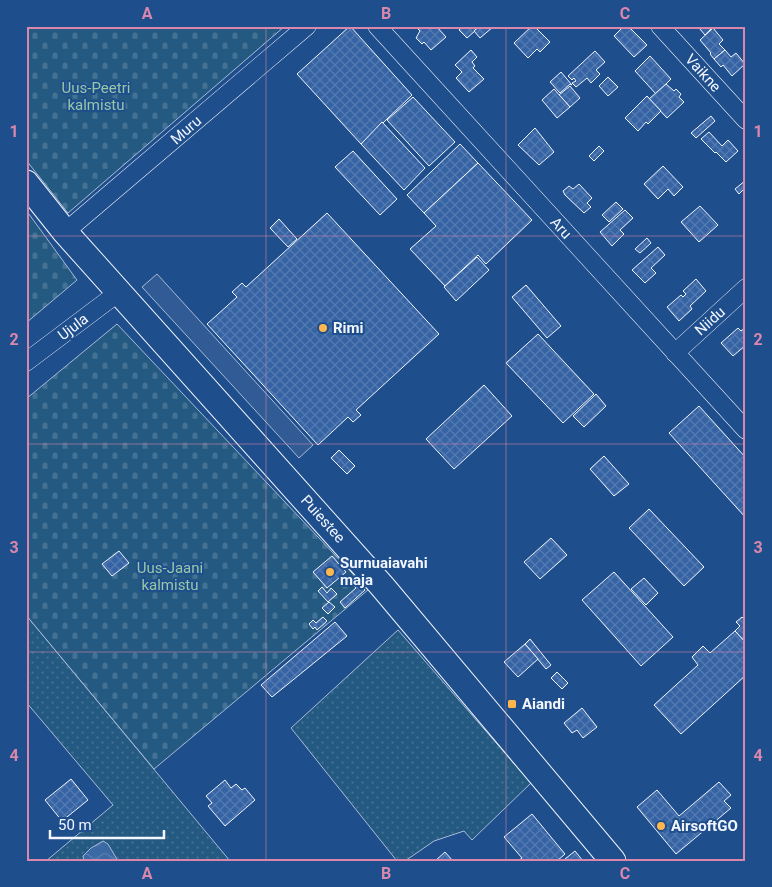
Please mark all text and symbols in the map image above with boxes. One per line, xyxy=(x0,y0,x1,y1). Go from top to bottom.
text: A xyxy=(142,4,153,23)
text: B xyxy=(381,4,391,23)
text: C xyxy=(620,4,630,23)
street label: Vaikne xyxy=(681,50,725,96)
park label: Uus-Peetri kalmistu xyxy=(62,79,130,114)
street label: Muru xyxy=(167,112,205,148)
text: 1 xyxy=(9,122,19,141)
text: 1 xyxy=(753,122,763,141)
street label: Aru xyxy=(547,213,575,243)
street label: Niidu xyxy=(691,303,729,339)
street label: Ujula xyxy=(54,310,92,344)
place label: Rimi xyxy=(333,319,364,337)
marker: Rimi xyxy=(317,322,329,334)
text: 2 xyxy=(9,330,19,349)
text: 2 xyxy=(753,330,763,349)
street label: Puiestee xyxy=(297,491,349,547)
text: 3 xyxy=(9,538,19,557)
text: 3 xyxy=(753,538,763,557)
place label: Surnuaiavahi maja xyxy=(340,554,428,589)
park label: Uus-Jaani kalmistu xyxy=(137,559,203,594)
marker: Surnuaiavahi maja xyxy=(324,566,336,578)
place label: Aiandi xyxy=(522,695,565,713)
marker: Aiandi xyxy=(506,698,518,710)
text: 4 xyxy=(9,746,19,765)
text: 4 xyxy=(753,746,763,765)
scale bar xyxy=(50,807,164,839)
text: 50 m xyxy=(58,816,92,834)
place label: AirsoftGO xyxy=(671,817,738,835)
marker: AirsoftGO xyxy=(655,820,667,832)
text: A xyxy=(142,864,153,883)
text: B xyxy=(381,864,391,883)
text: C xyxy=(620,864,630,883)

